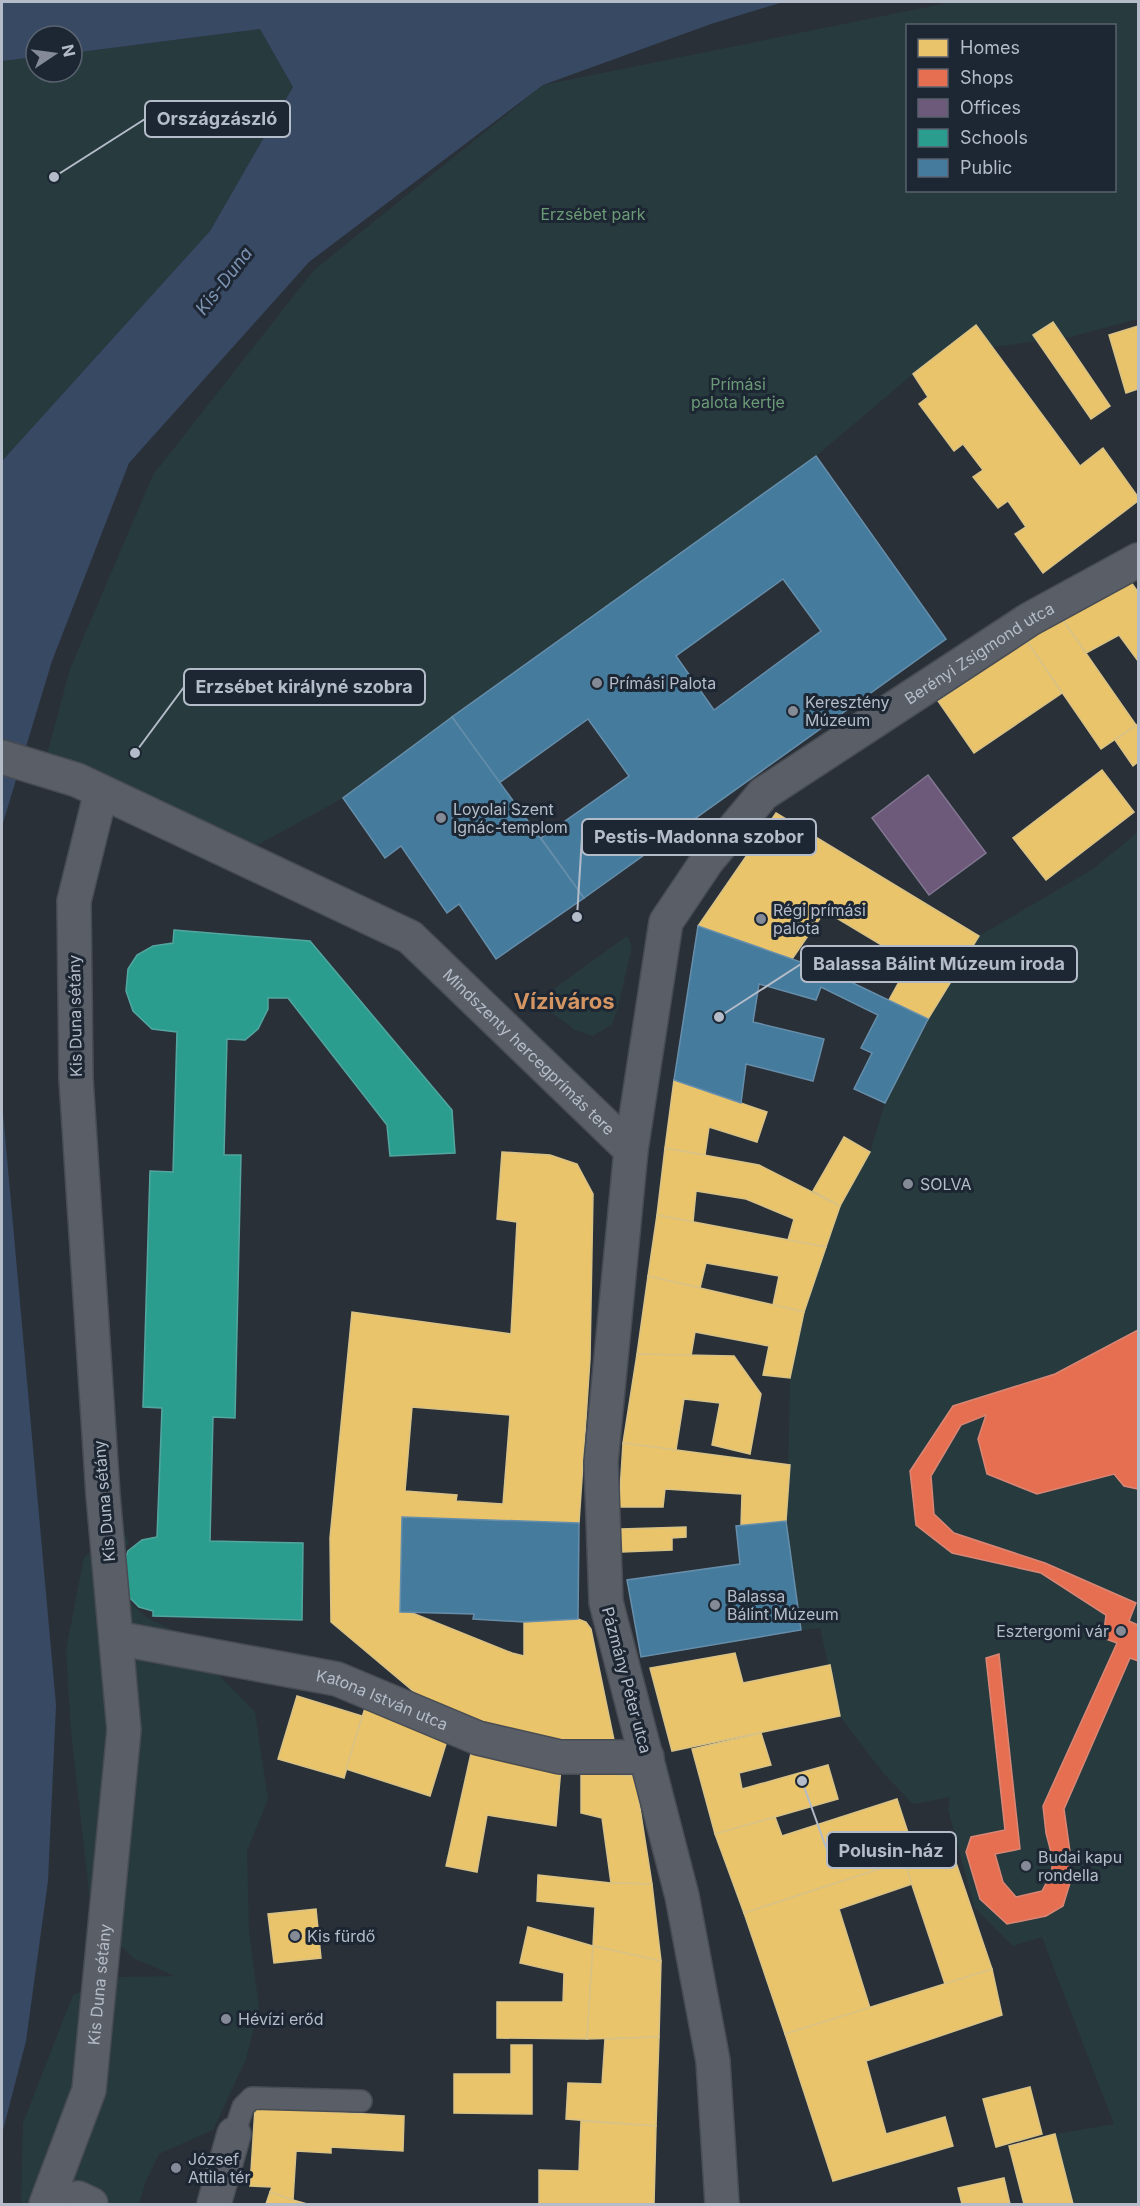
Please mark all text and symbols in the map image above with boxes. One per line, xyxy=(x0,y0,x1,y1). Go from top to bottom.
north arrow xyxy=(24,24,84,84)
legend xyxy=(906,24,1116,192)
text: Homes xyxy=(960,37,1020,58)
text: N xyxy=(57,42,80,59)
text: Shops xyxy=(960,67,1014,88)
text: Offices xyxy=(960,97,1021,118)
callout: Országzászló xyxy=(145,101,290,137)
text: Országzászló xyxy=(157,108,277,129)
text: Schools xyxy=(960,127,1028,148)
text: Public xyxy=(960,157,1012,178)
park label: Erzsébet park xyxy=(540,204,646,224)
water label: Kis-Duna xyxy=(191,243,256,319)
park label: Prímási palota kertje xyxy=(691,374,785,412)
street label: Berényi Zsigmond utca xyxy=(901,598,1057,709)
callout: Erzsébet királyné szobra xyxy=(184,669,425,705)
place label: Prímási Palota xyxy=(609,673,716,693)
text: Erzsébet királyné szobra xyxy=(195,676,413,697)
marker: Prímási Palota xyxy=(590,676,604,690)
place label: Keresztény Múzeum xyxy=(805,692,889,730)
marker: Keresztény Múzeum xyxy=(786,704,800,718)
place label: Loyolai Szent Ignác-templom xyxy=(453,799,568,837)
marker: Loyolai Szent Ignác-templom xyxy=(434,811,448,825)
callout: Pestis-Madonna szobor xyxy=(582,819,816,855)
text: Pestis-Madonna szobor xyxy=(594,826,804,847)
place label: Régi prímási palota xyxy=(773,900,866,938)
marker: Régi prímási palota xyxy=(754,912,768,926)
callout: Balassa Bálint Múzeum iroda xyxy=(801,946,1077,982)
text: Balassa Bálint Múzeum iroda xyxy=(813,953,1065,974)
street label: Kis Duna sétány xyxy=(64,955,86,1077)
street label: Mindszenty hercegprímás tere xyxy=(439,965,619,1139)
district label: Víziváros xyxy=(514,988,614,1014)
place label: SOLVA xyxy=(920,1174,971,1194)
marker: SOLVA xyxy=(901,1177,915,1191)
street label: Kis Duna sétány xyxy=(89,1439,119,1563)
place label: Balassa Bálint Múzeum xyxy=(727,1586,839,1624)
marker: Balassa Bálint Múzeum xyxy=(708,1598,722,1612)
street label: Pázmány Péter utca xyxy=(598,1604,656,1756)
place label: Esztergomi vár xyxy=(996,1621,1109,1641)
marker: Esztergomi vár xyxy=(1114,1624,1128,1638)
street label: Katona István utca xyxy=(315,1665,451,1734)
callout: Polusin-ház xyxy=(827,1832,956,1868)
text: Polusin-ház xyxy=(838,1840,944,1861)
place label: Budai kapu rondella xyxy=(1038,1847,1122,1885)
marker: Budai kapu rondella xyxy=(1019,1859,1033,1873)
street label: Kis Duna sétány xyxy=(83,1923,115,2046)
place label: Kis fürdő xyxy=(307,1926,375,1946)
marker: Kis fürdő xyxy=(288,1929,302,1943)
place label: Hévízi erőd xyxy=(238,2009,323,2029)
marker: Hévízi erőd xyxy=(219,2012,233,2026)
place label: József Attila tér xyxy=(188,2149,250,2187)
marker: József Attila tér xyxy=(169,2161,183,2175)

